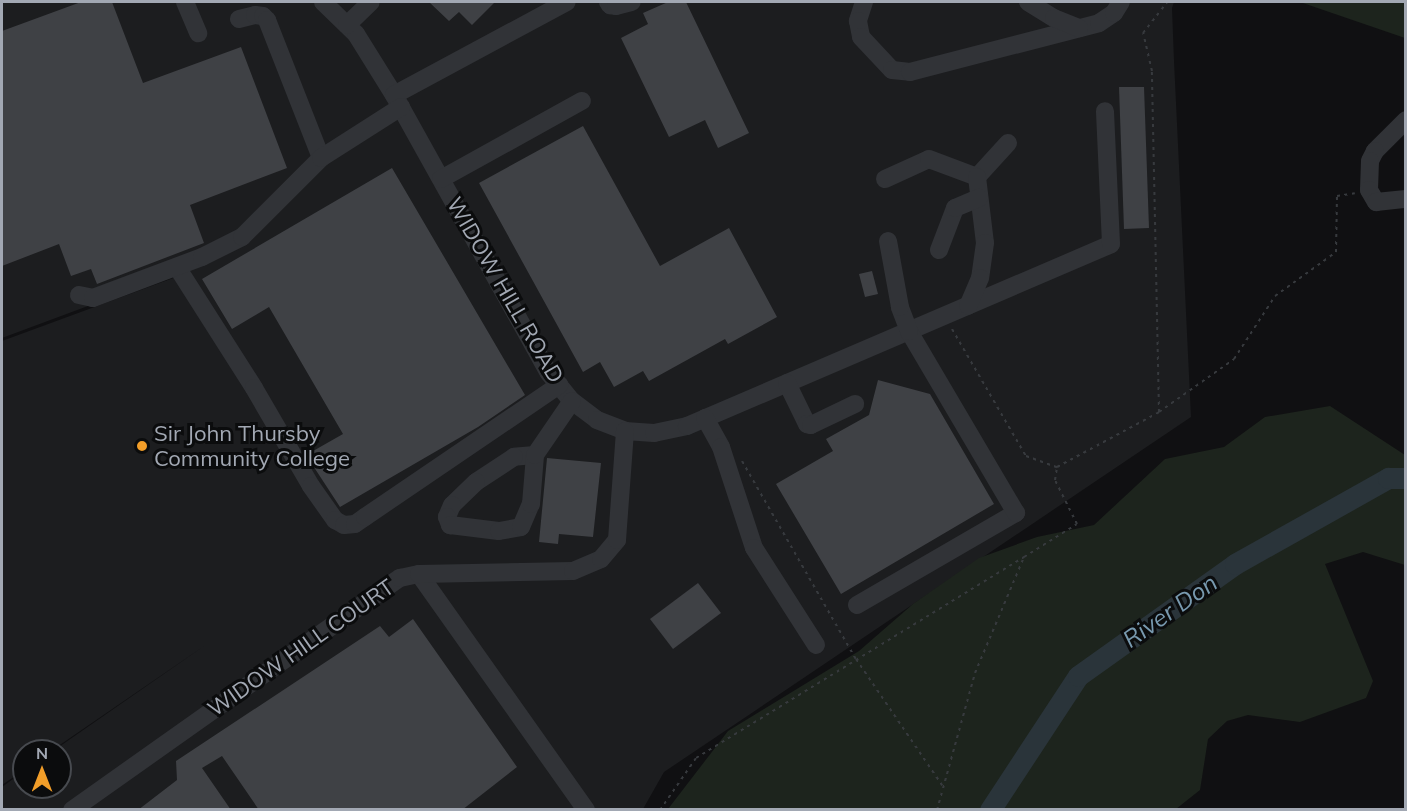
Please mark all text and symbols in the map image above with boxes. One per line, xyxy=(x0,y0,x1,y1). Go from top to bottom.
street label: WIDOW HILL ROAD xyxy=(441,192,569,388)
place label: Sir John Thursby Community College xyxy=(154,420,350,472)
marker: Sir John Thursby Community College xyxy=(135,439,149,453)
water label: River Don xyxy=(1117,568,1223,654)
street label: WIDOW HILL COURT xyxy=(203,574,399,722)
north arrow xyxy=(12,739,72,799)
text: N xyxy=(36,743,48,763)

